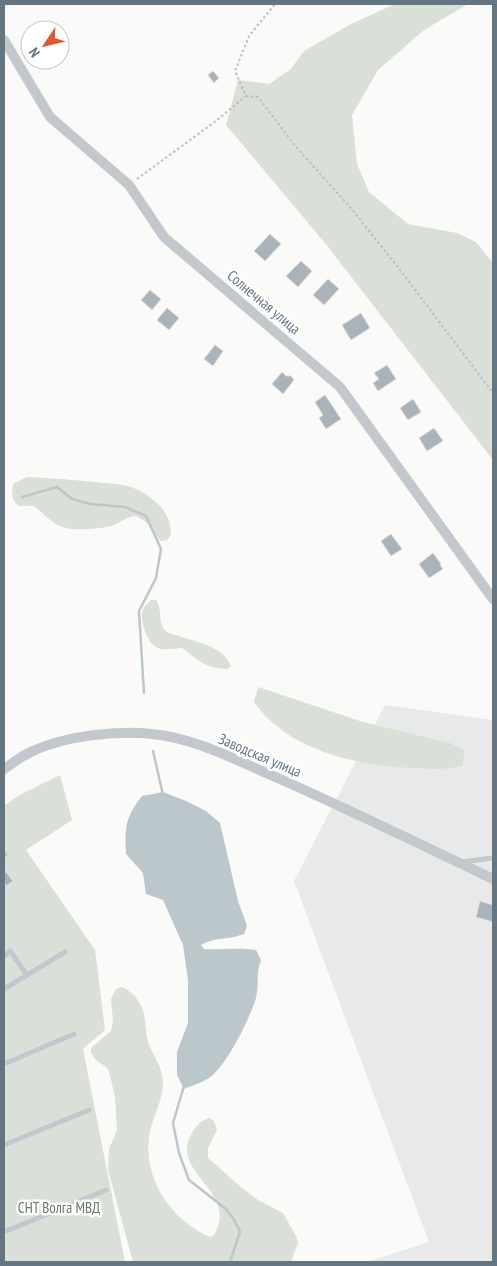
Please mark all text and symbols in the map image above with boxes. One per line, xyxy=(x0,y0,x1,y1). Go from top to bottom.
north arrow xyxy=(20,20,70,70)
text: N xyxy=(25,44,44,61)
street label: Солнечная улица xyxy=(223,266,305,338)
street label: Заводская улица xyxy=(216,729,304,781)
park label: СНТ Волга МВД xyxy=(18,1198,100,1217)

